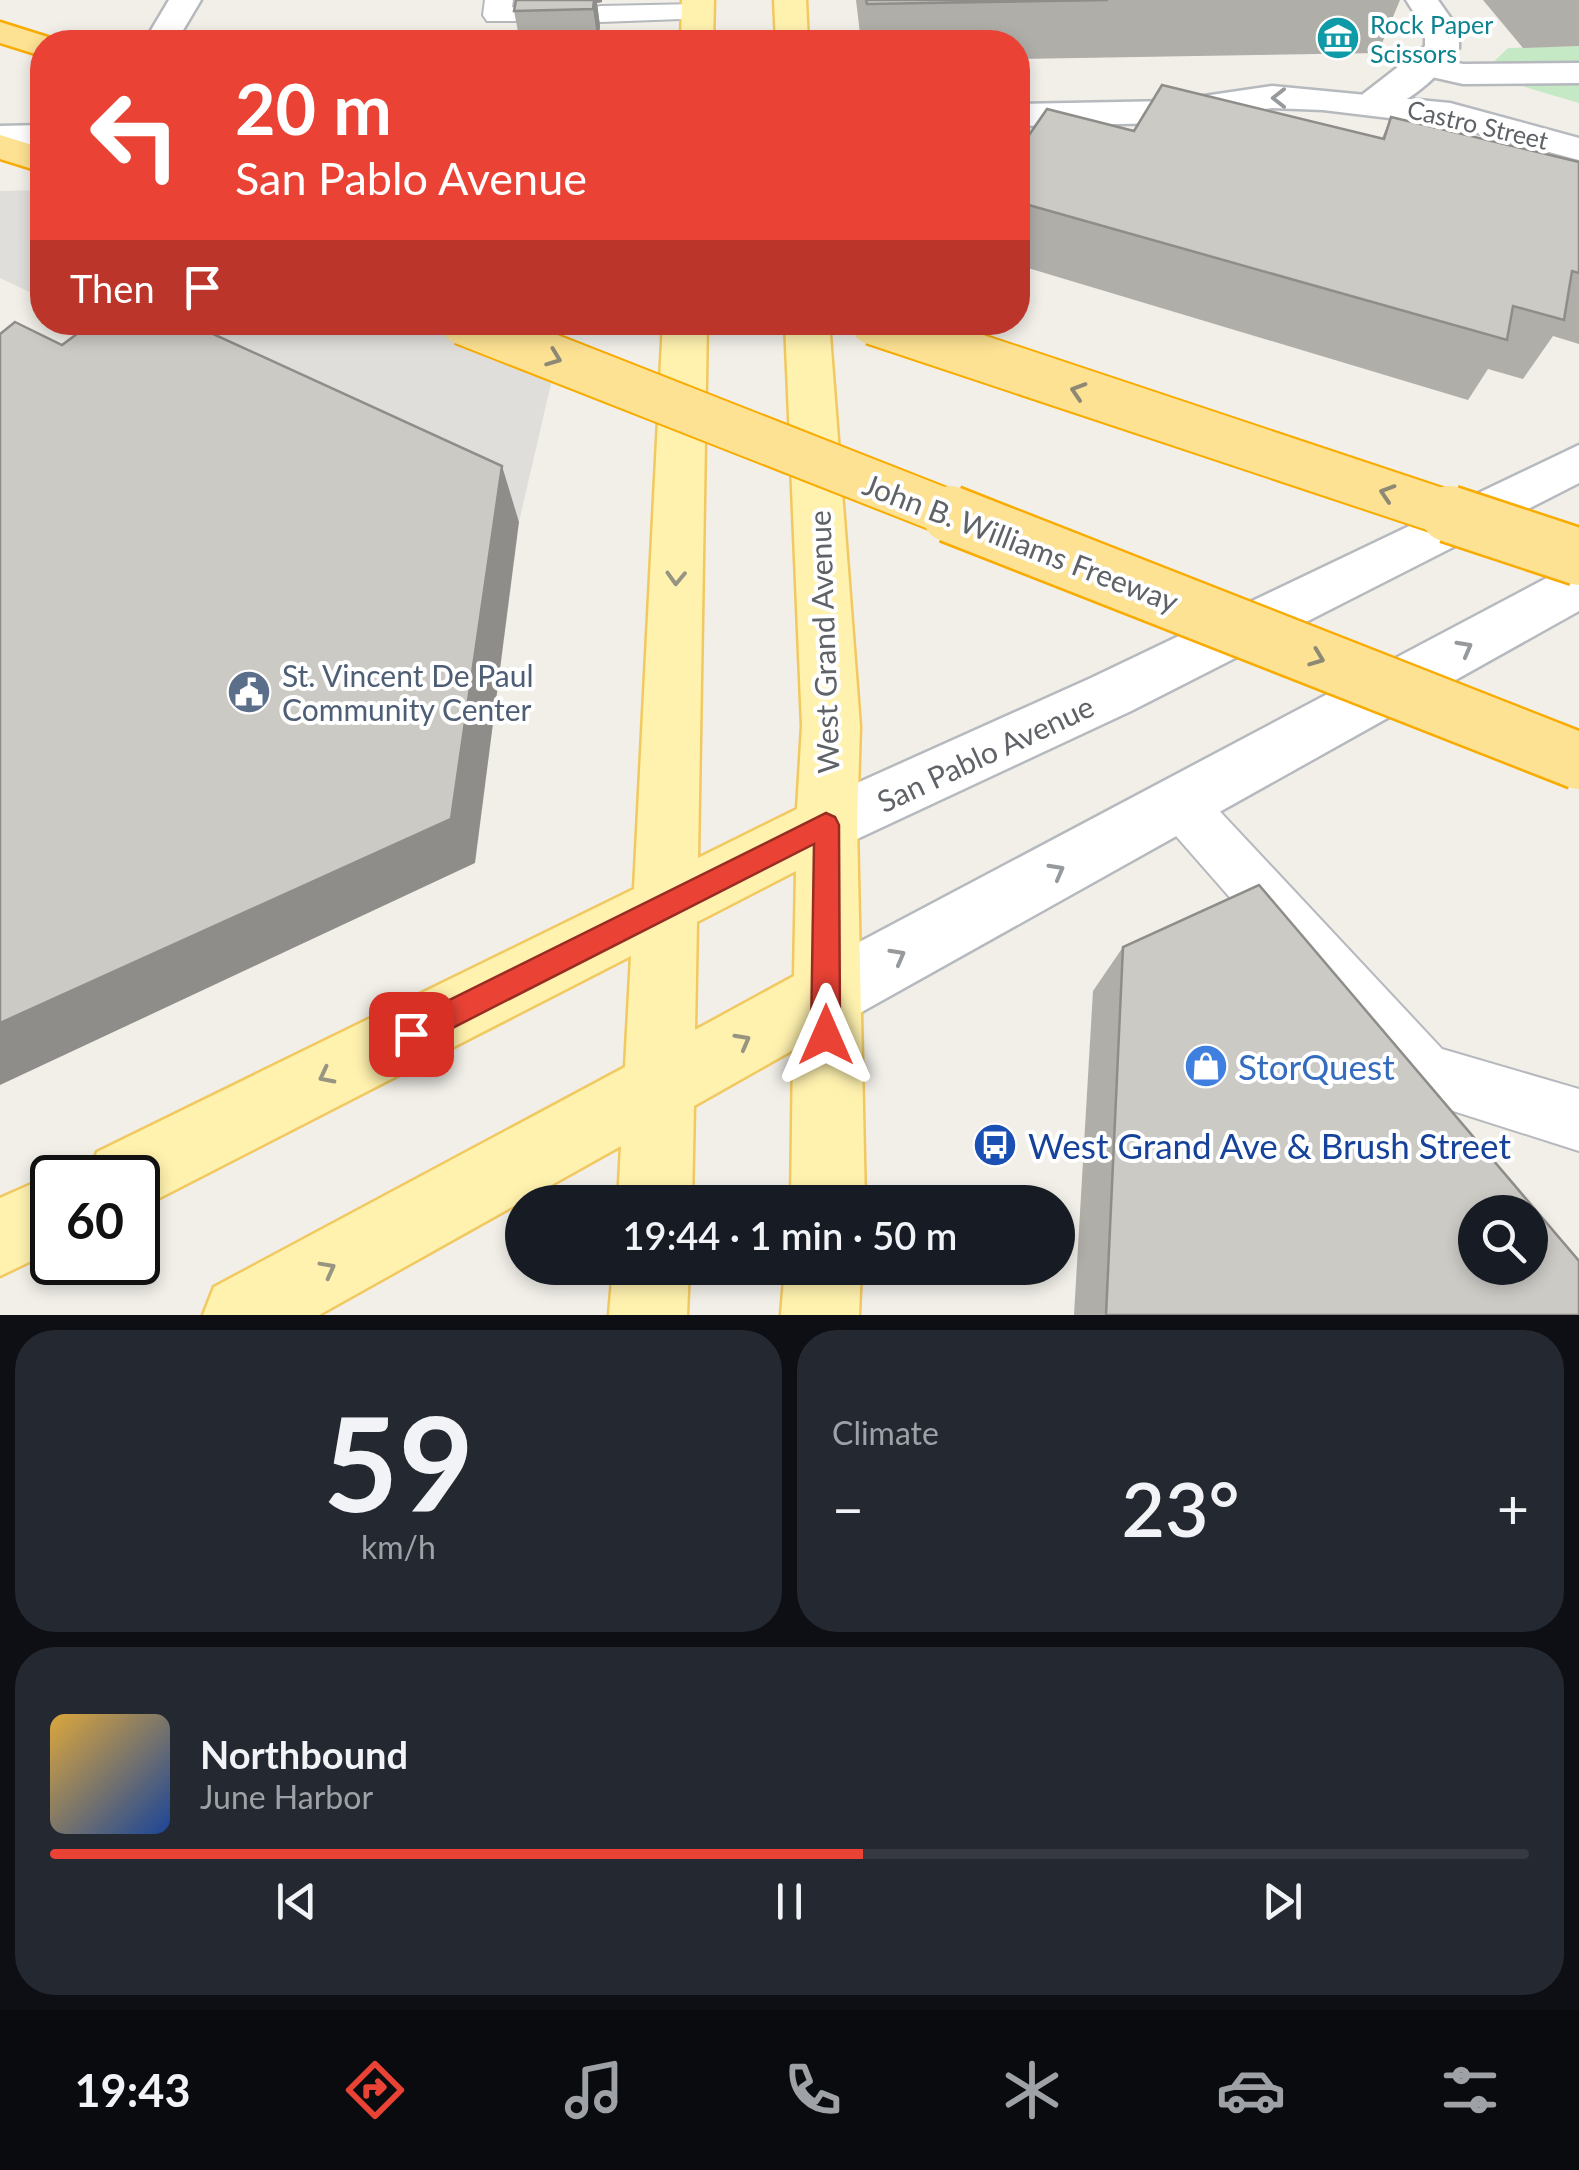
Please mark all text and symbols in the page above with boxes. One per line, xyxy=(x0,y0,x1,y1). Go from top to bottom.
place label: Rock Paper Scissors xyxy=(1370,9,1493,68)
museum icon: Rock Paper Scissors xyxy=(1315,15,1361,61)
text: 20 m xyxy=(235,66,392,150)
icon: left xyxy=(70,70,200,200)
one-way arrow xyxy=(1270,87,1286,109)
street label: Castro Street xyxy=(1405,93,1552,155)
text: San Pablo Avenue xyxy=(235,151,587,205)
icon: arrive xyxy=(175,260,230,315)
text: Then xyxy=(70,265,155,311)
one-way arrow xyxy=(544,346,561,367)
one-way arrow xyxy=(1071,382,1088,402)
street label: John B. Williams Freeway xyxy=(858,465,1184,619)
one-way arrow xyxy=(1379,485,1396,505)
street label: West Grand Avenue xyxy=(800,510,846,774)
one-way arrow xyxy=(665,571,686,587)
one-way arrow xyxy=(1454,641,1472,661)
one-way arrow xyxy=(1307,646,1324,666)
place label: St. Vincent De Paul Community Center xyxy=(282,657,534,727)
public building icon: St. Vincent De Paul Community Center xyxy=(226,669,272,715)
street label: San Pablo Avenue xyxy=(871,687,1099,819)
one-way arrow xyxy=(1046,863,1064,883)
one-way arrow xyxy=(887,948,905,968)
position arrow xyxy=(774,983,878,1087)
pin xyxy=(369,992,454,1077)
icon: arrive xyxy=(384,1007,439,1062)
one-way arrow xyxy=(733,1034,751,1054)
shop icon: StorQuest xyxy=(1183,1043,1229,1089)
place label: StorQuest xyxy=(1238,1045,1395,1087)
one-way arrow xyxy=(319,1064,337,1083)
bus stop icon: West Grand Ave & Brush Street xyxy=(972,1122,1018,1168)
place label: West Grand Ave & Brush Street xyxy=(1028,1124,1511,1166)
speed limit sign: 60 xyxy=(30,1155,160,1285)
map controls xyxy=(1458,1195,1548,1285)
button: search xyxy=(1458,1195,1548,1285)
text: 19:44 · 1 min · 50 m xyxy=(623,1212,957,1258)
one-way arrow xyxy=(318,1262,336,1281)
text: 59 xyxy=(323,1384,474,1540)
text: Climate xyxy=(832,1413,939,1452)
text: 23° xyxy=(1121,1463,1240,1553)
text: − xyxy=(832,1475,864,1541)
text: + xyxy=(1497,1475,1529,1541)
text: km/h xyxy=(361,1527,436,1566)
text: Northbound xyxy=(200,1731,408,1777)
text: June Harbor xyxy=(200,1777,373,1816)
icon: previous xyxy=(269,1874,324,1929)
icon: pause xyxy=(762,1874,817,1929)
icon: next xyxy=(1255,1874,1310,1929)
icon: directions xyxy=(340,2055,410,2125)
icon: music xyxy=(559,2055,629,2125)
icon: phone xyxy=(778,2055,848,2125)
icon: climate xyxy=(997,2055,1067,2125)
icon: car xyxy=(1216,2055,1286,2125)
icon: filters xyxy=(1435,2055,1505,2125)
text: 19:43 xyxy=(75,2063,191,2117)

